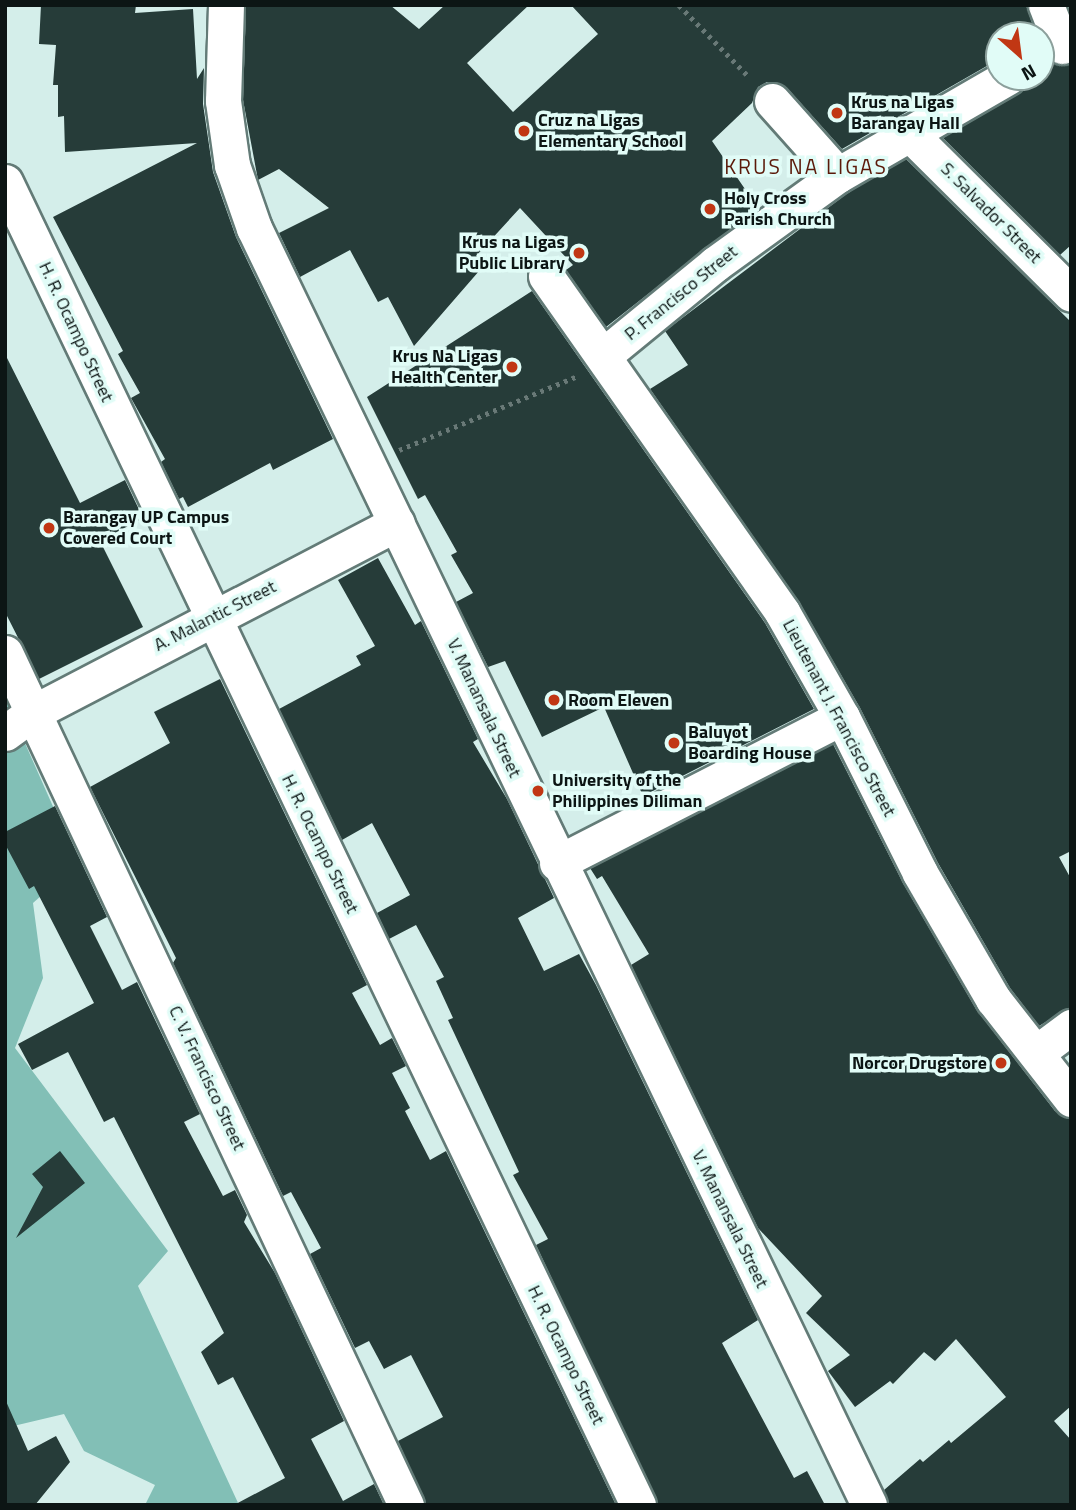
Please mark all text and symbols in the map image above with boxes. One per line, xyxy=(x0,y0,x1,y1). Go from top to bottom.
north arrow xyxy=(985,21,1055,91)
text: N xyxy=(1017,57,1042,89)
place label: Krus na Ligas Barangay Hall xyxy=(851,92,960,134)
marker: Krus na Ligas Barangay Hall xyxy=(829,105,845,121)
place label: Cruz na Ligas Elementary School xyxy=(538,110,683,152)
marker: Cruz na Ligas Elementary School xyxy=(516,123,532,139)
district label: KRUS NA LIGAS xyxy=(726,153,886,179)
street label: S. Salvador Street xyxy=(936,158,1046,268)
place label: Holy Cross Parish Church xyxy=(724,188,832,230)
marker: Holy Cross Parish Church xyxy=(702,201,718,217)
place label: Krus na Ligas Public Library xyxy=(459,232,565,274)
street label: P. Francisco Street xyxy=(620,241,742,345)
marker: Krus na Ligas Public Library xyxy=(571,245,587,261)
street label: H. R. Ocampo Street xyxy=(34,259,118,405)
place label: Krus Na Ligas Health Center xyxy=(391,346,498,388)
marker: Krus Na Ligas Health Center xyxy=(504,359,520,375)
place label: Barangay UP Campus Covered Court xyxy=(63,507,229,550)
marker: Barangay UP Campus Covered Court xyxy=(41,520,57,536)
street label: A. Malantic Street xyxy=(150,576,280,656)
street label: Lieutenant J. Francisco Street xyxy=(778,616,900,820)
street label: V. Manansala Street xyxy=(442,635,526,781)
place label: Room Eleven xyxy=(568,689,669,711)
marker: Room Eleven xyxy=(546,692,562,708)
place label: Baluyot Boarding House xyxy=(688,722,812,764)
marker: Baluyot Boarding House xyxy=(666,735,682,751)
place label: University of the Philippines Diliman xyxy=(552,770,702,812)
street label: H. R. Ocampo Street xyxy=(277,771,363,917)
marker: University of the Philippines Diliman xyxy=(530,783,546,799)
street label: C. V. Francisco Street xyxy=(164,1002,250,1154)
place label: Norcor Drugstore xyxy=(852,1052,987,1074)
marker: Norcor Drugstore xyxy=(993,1055,1009,1071)
street label: V. Manansala Street xyxy=(687,1147,773,1291)
street label: H. R. Ocampo Street xyxy=(523,1282,609,1428)

